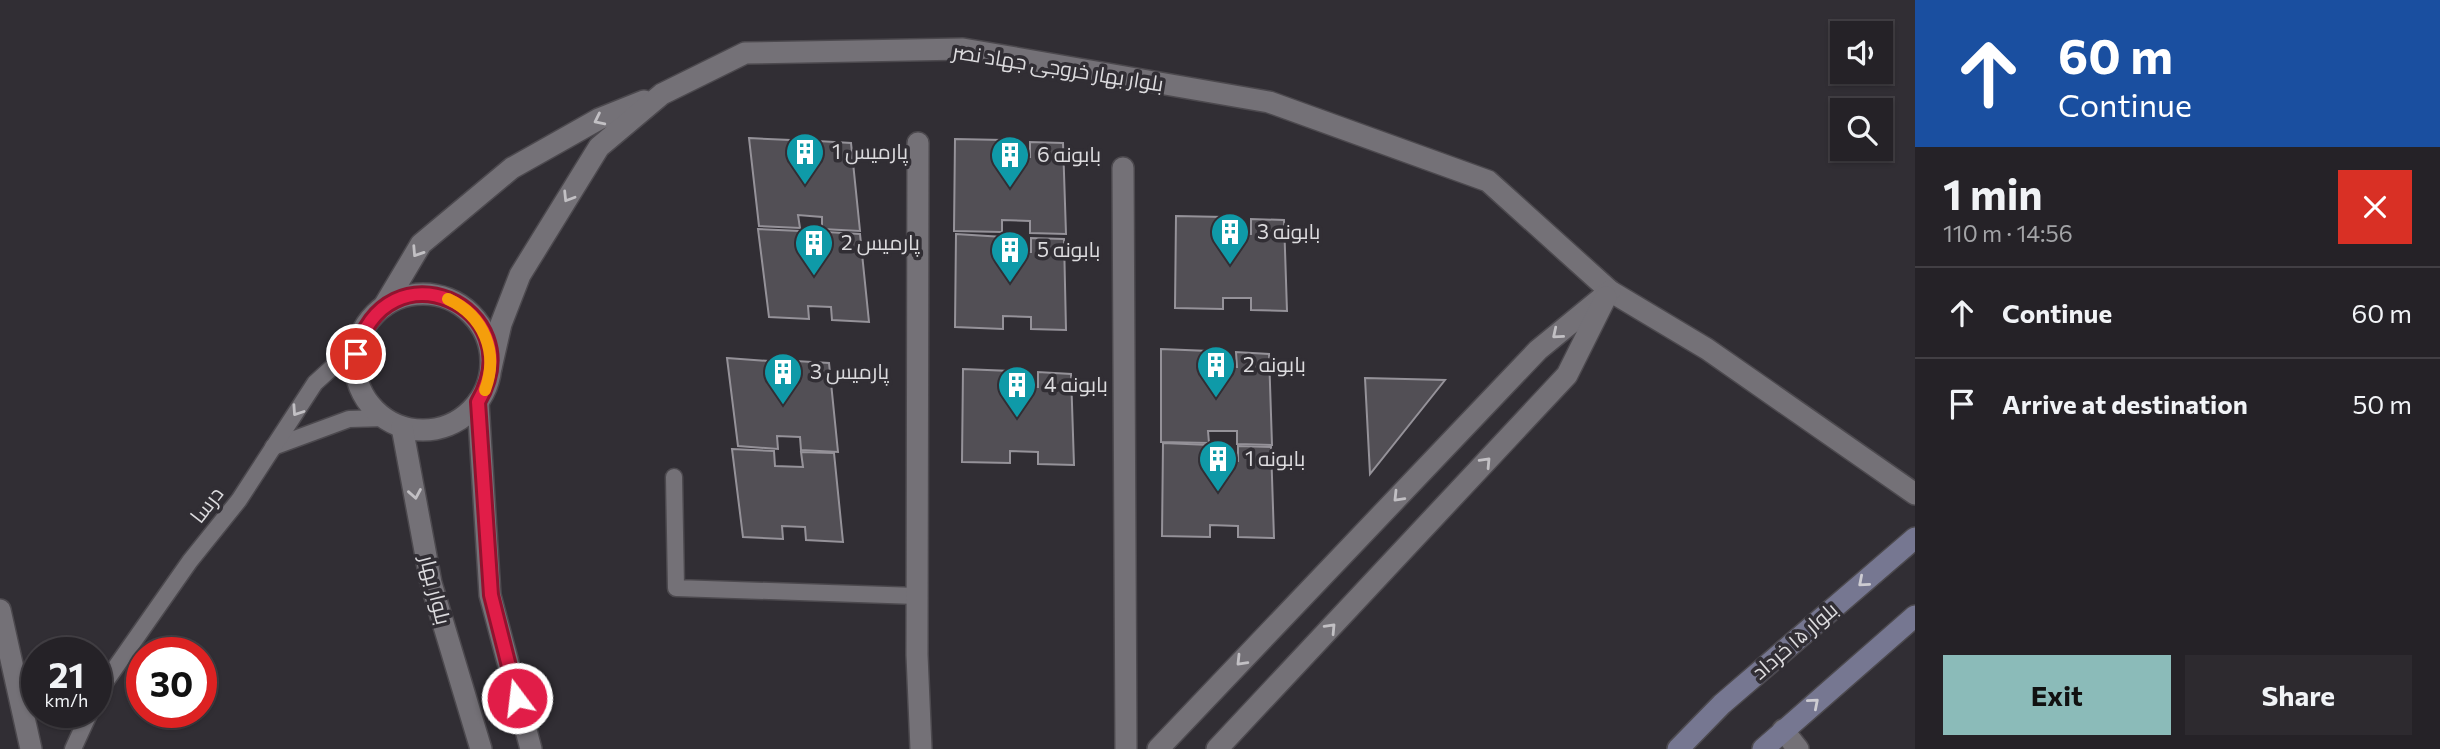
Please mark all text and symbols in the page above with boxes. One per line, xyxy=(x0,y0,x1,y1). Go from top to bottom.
map controls xyxy=(1830,21,1893,161)
button: sound xyxy=(1830,21,1893,84)
text: 60 m xyxy=(2058,24,2173,84)
icon: ahead xyxy=(1943,28,2034,119)
street label: بلوار بهار خروجی جهاد نصر xyxy=(950,37,1165,98)
text: Continue xyxy=(2058,84,2192,124)
button: search xyxy=(1830,98,1893,161)
one-way arrow xyxy=(594,112,606,126)
building icon: پارمیس 1 xyxy=(784,131,826,186)
building icon: بابونه 6 xyxy=(989,134,1031,189)
place label: پارمیس 1 xyxy=(832,138,909,166)
place label: بابونه 6 xyxy=(1037,141,1101,167)
text: 1 min xyxy=(1943,167,2043,219)
button: close xyxy=(2338,170,2412,244)
one-way arrow xyxy=(563,190,576,203)
building icon: بابونه 3 xyxy=(1209,211,1251,266)
place label: بابونه 3 xyxy=(1257,218,1320,244)
text: 110 m · 14:56 xyxy=(1943,219,2073,247)
building icon: پارمیس 2 xyxy=(793,222,835,277)
place label: پارمیس 2 xyxy=(841,229,920,257)
building icon: بابونه 5 xyxy=(989,229,1031,284)
place label: بابونه 5 xyxy=(1037,236,1100,262)
one-way arrow xyxy=(412,245,425,258)
icon: ahead xyxy=(1943,294,1981,332)
text: Continue xyxy=(2002,297,2112,328)
text: 60 m xyxy=(2352,297,2412,328)
pin xyxy=(326,324,386,384)
one-way arrow xyxy=(1553,326,1566,338)
icon: arrive xyxy=(337,335,375,373)
building icon: بابونه 2 xyxy=(1195,344,1237,399)
building icon: پارمیس 3 xyxy=(762,351,804,406)
place label: بابونه 2 xyxy=(1243,351,1306,377)
place label: پارمیس 3 xyxy=(810,358,890,386)
building icon: بابونه 4 xyxy=(996,364,1038,419)
place label: بابونه 4 xyxy=(1044,371,1108,397)
icon: arrive xyxy=(1943,385,1981,423)
text: Arrive at destination xyxy=(2002,388,2248,419)
text: 50 m xyxy=(2352,388,2412,419)
one-way arrow xyxy=(292,403,305,416)
building icon: بابونه 1 xyxy=(1197,438,1239,493)
place label: بابونه 1 xyxy=(1245,445,1305,471)
one-way arrow xyxy=(1478,457,1490,470)
street label: درسا xyxy=(184,481,229,528)
one-way arrow xyxy=(406,488,421,500)
one-way arrow xyxy=(1394,488,1407,501)
street label: بلوار بهار xyxy=(414,551,457,627)
one-way arrow xyxy=(1859,574,1872,586)
street label: بلوار ۱۵ خرداد xyxy=(1746,596,1843,685)
one-way arrow xyxy=(1322,623,1335,636)
speed limit sign: 30 xyxy=(126,637,217,728)
text: 21 xyxy=(49,652,84,695)
one-way arrow xyxy=(1237,653,1250,666)
button: Exit xyxy=(1943,655,2171,735)
button: Share xyxy=(2185,655,2412,735)
position arrow xyxy=(480,661,554,735)
text: km/h xyxy=(45,689,88,711)
one-way arrow xyxy=(1805,699,1818,711)

